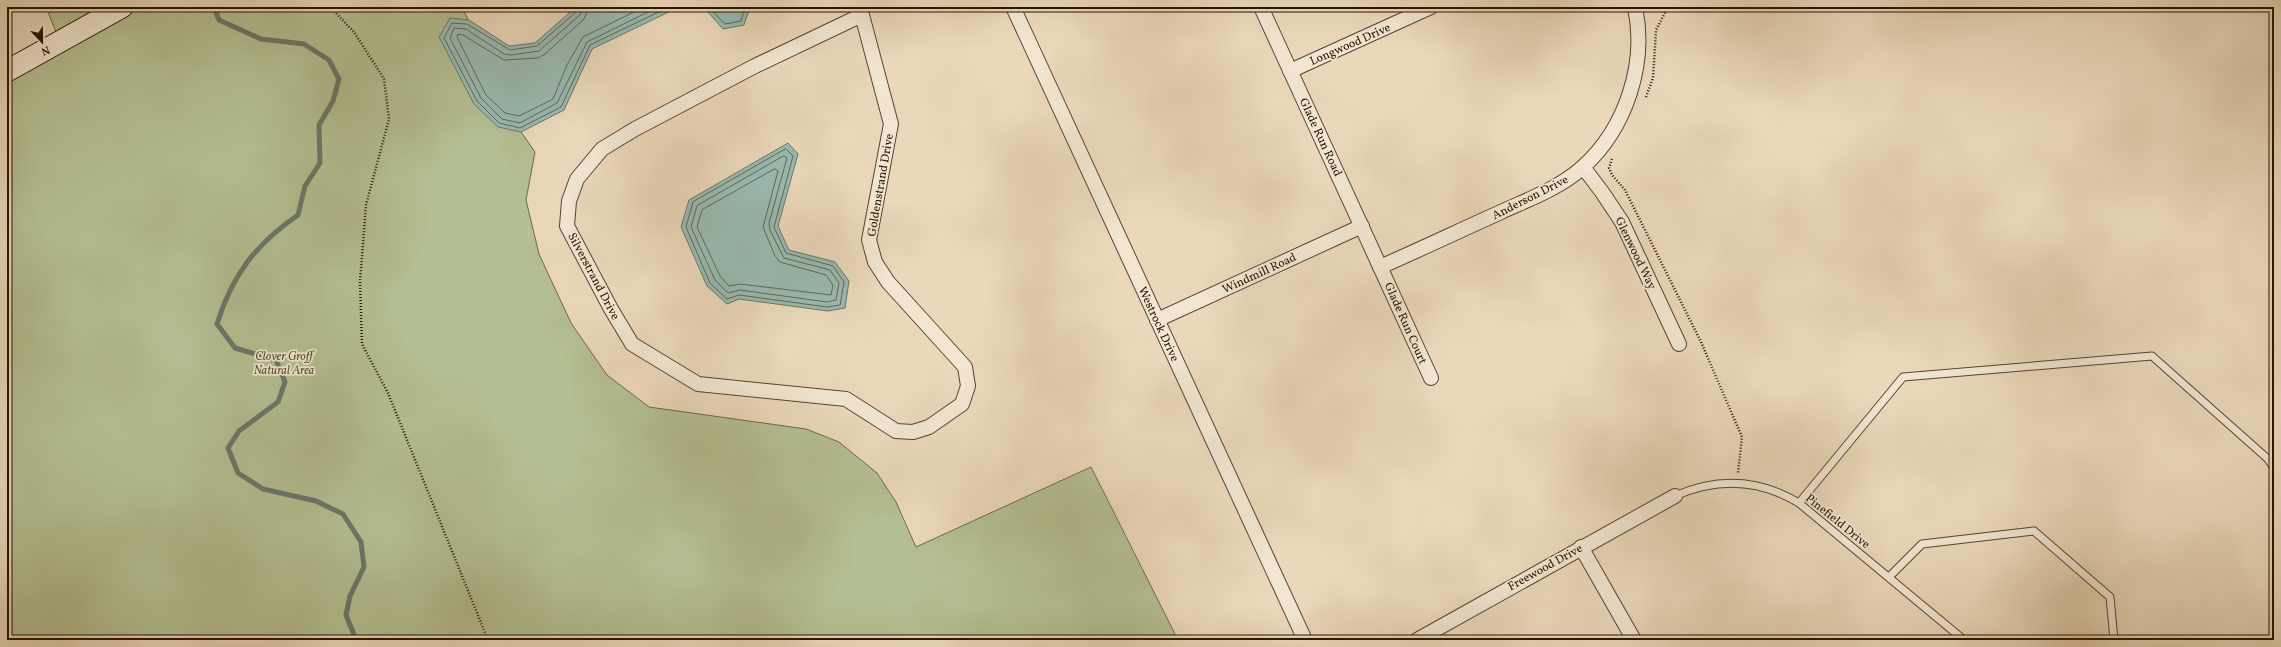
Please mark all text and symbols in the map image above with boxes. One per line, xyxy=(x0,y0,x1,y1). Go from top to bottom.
street label: Longwood Drive xyxy=(1307,20,1394,70)
north arrow xyxy=(22,22,62,62)
text: N xyxy=(39,41,52,58)
street label: Glade Run Road xyxy=(1295,96,1345,179)
street label: Goldenstrand Drive xyxy=(864,132,898,238)
street label: Anderson Drive xyxy=(1490,172,1572,224)
street label: Glenwood Way xyxy=(1611,215,1660,293)
street label: Silverstrand Drive xyxy=(563,230,623,323)
street label: Windmill Road xyxy=(1220,250,1299,298)
street label: Glade Run Court xyxy=(1380,280,1430,367)
street label: Westrock Drive xyxy=(1134,284,1183,365)
park label: Clover Groff Natural Area xyxy=(254,349,316,379)
street label: Pinefield Drive xyxy=(1802,491,1873,553)
street label: Freewood Drive xyxy=(1505,541,1586,595)

